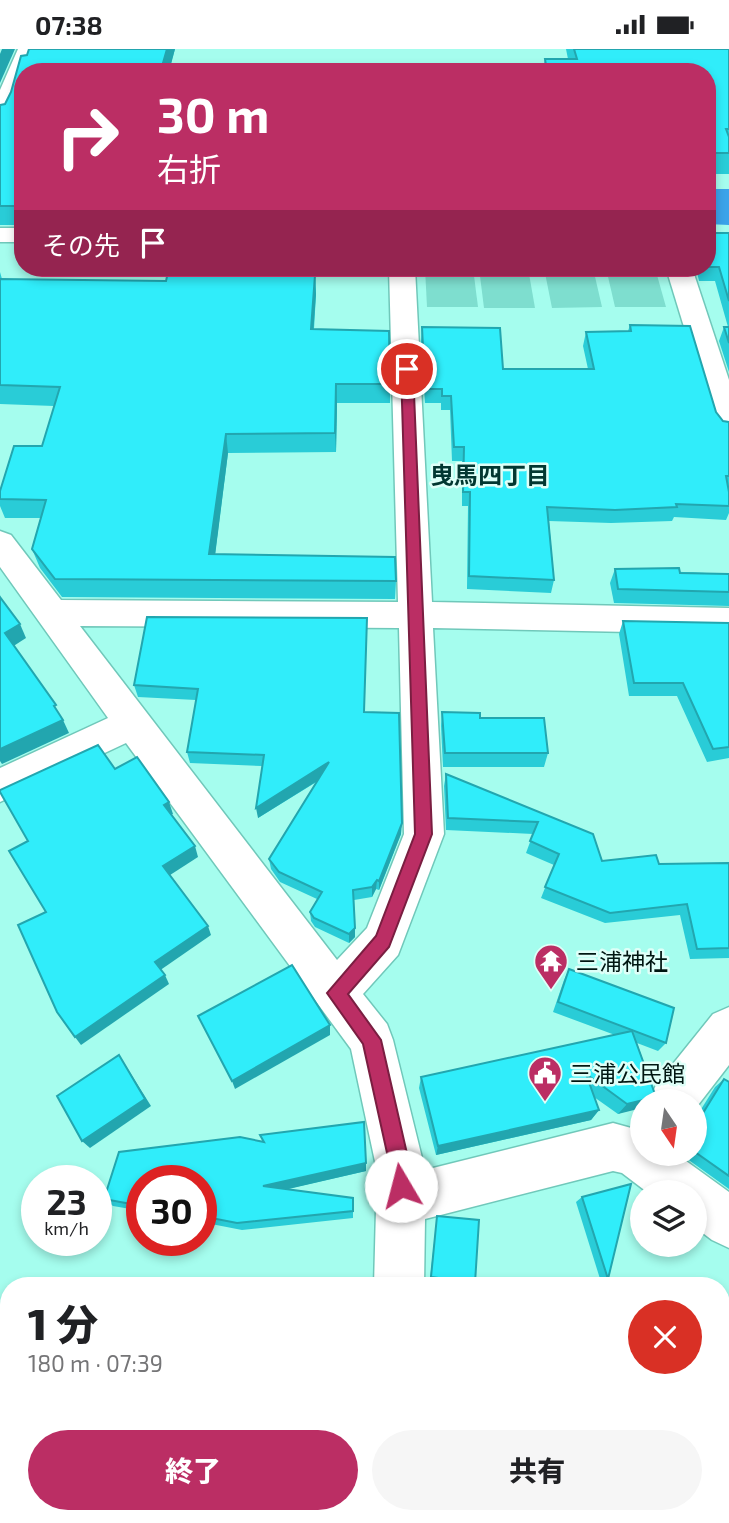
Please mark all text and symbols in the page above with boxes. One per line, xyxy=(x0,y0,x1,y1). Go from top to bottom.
text: 07:38 xyxy=(35,9,103,40)
text: 30 m xyxy=(157,84,269,143)
icon: right xyxy=(42,91,133,182)
text: 右折 xyxy=(157,149,221,187)
icon: arrive xyxy=(134,224,172,262)
text: その先 xyxy=(42,229,120,260)
pin xyxy=(377,339,437,399)
icon: arrive xyxy=(388,350,426,388)
district label: 曳馬四丁目 xyxy=(430,460,550,489)
temple icon: 三浦神社 xyxy=(532,942,570,991)
place label: 三浦神社 xyxy=(576,947,668,975)
public building icon: 三浦公民館 xyxy=(526,1054,564,1103)
place label: 三浦公民館 xyxy=(570,1059,685,1087)
north arrow xyxy=(630,1089,707,1165)
map controls xyxy=(630,1089,707,1257)
position arrow xyxy=(364,1149,438,1223)
speed limit sign: 30 xyxy=(126,1165,217,1256)
text: 23 xyxy=(46,1180,87,1222)
button: layers xyxy=(630,1180,707,1257)
text: km/h xyxy=(44,1217,89,1239)
text: 1 分 xyxy=(28,1298,98,1348)
button: close xyxy=(628,1300,702,1374)
text: 180 m · 07:39 xyxy=(28,1349,163,1377)
button: 終了 xyxy=(28,1430,358,1510)
button: 共有 xyxy=(372,1430,702,1510)

